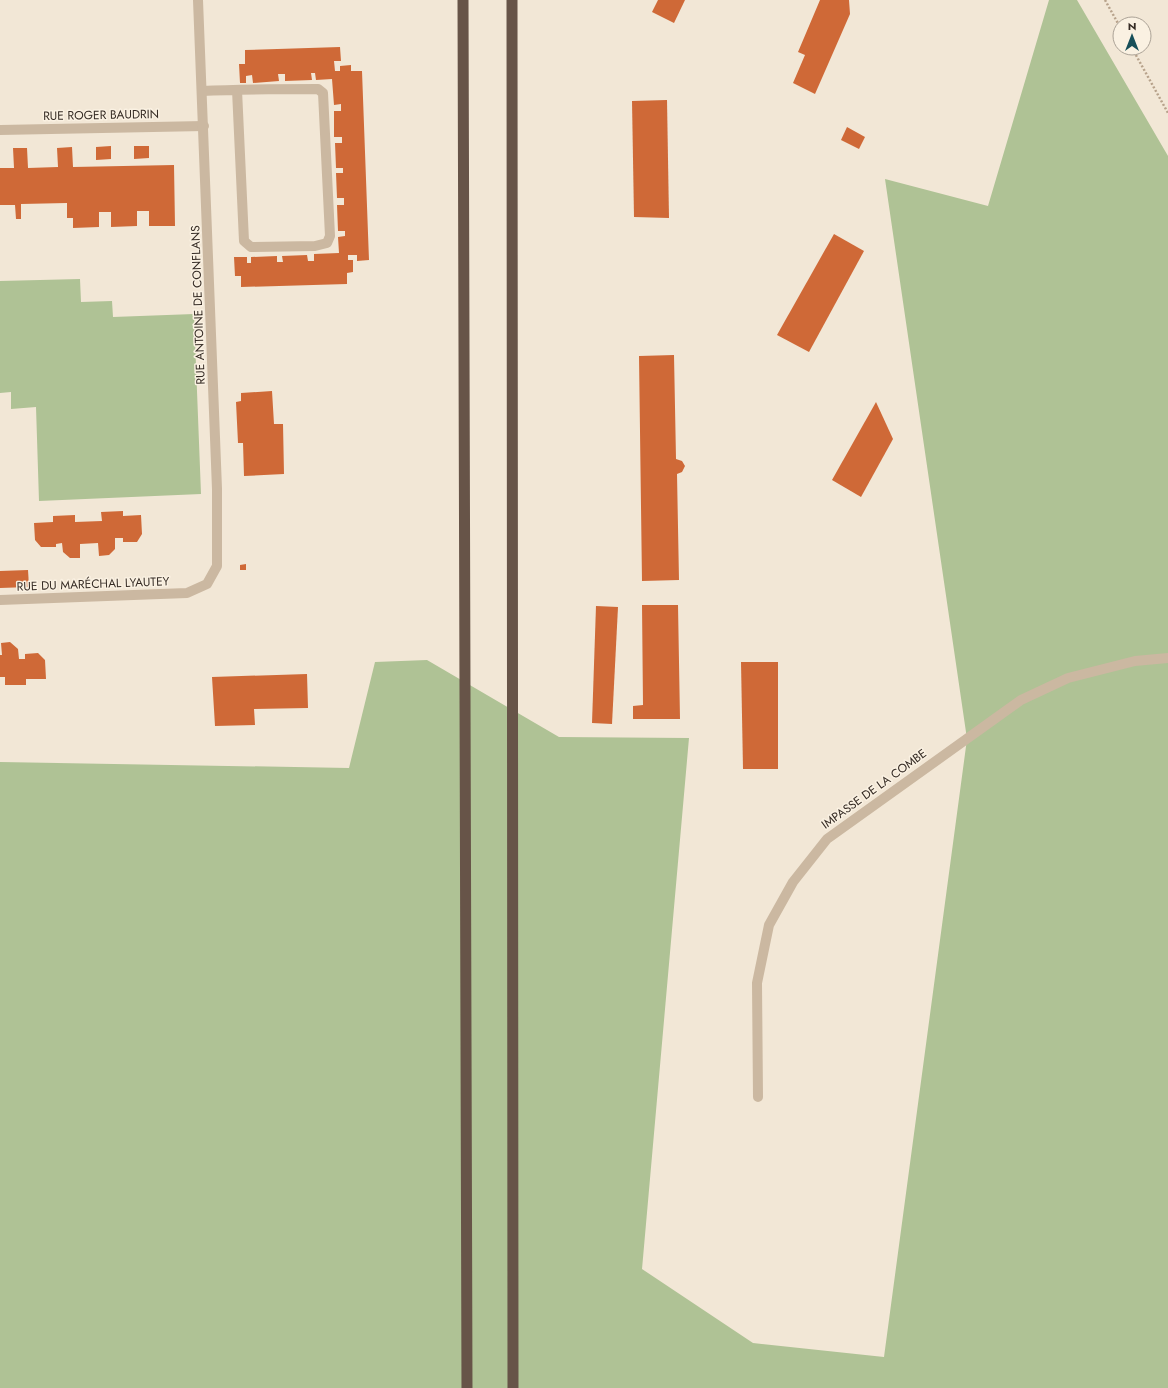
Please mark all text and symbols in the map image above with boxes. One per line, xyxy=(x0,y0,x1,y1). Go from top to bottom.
north arrow xyxy=(1112,16,1152,56)
text: N xyxy=(1128,18,1136,34)
street label: RUE ROGER BAUDRIN xyxy=(43,105,159,125)
street label: RUE ANTOINE DE CONFLANS xyxy=(186,225,210,385)
street label: RUE DU MARÉCHAL LYAUTEY xyxy=(16,572,170,596)
street label: IMPASSE DE LA COMBE xyxy=(818,745,930,833)

